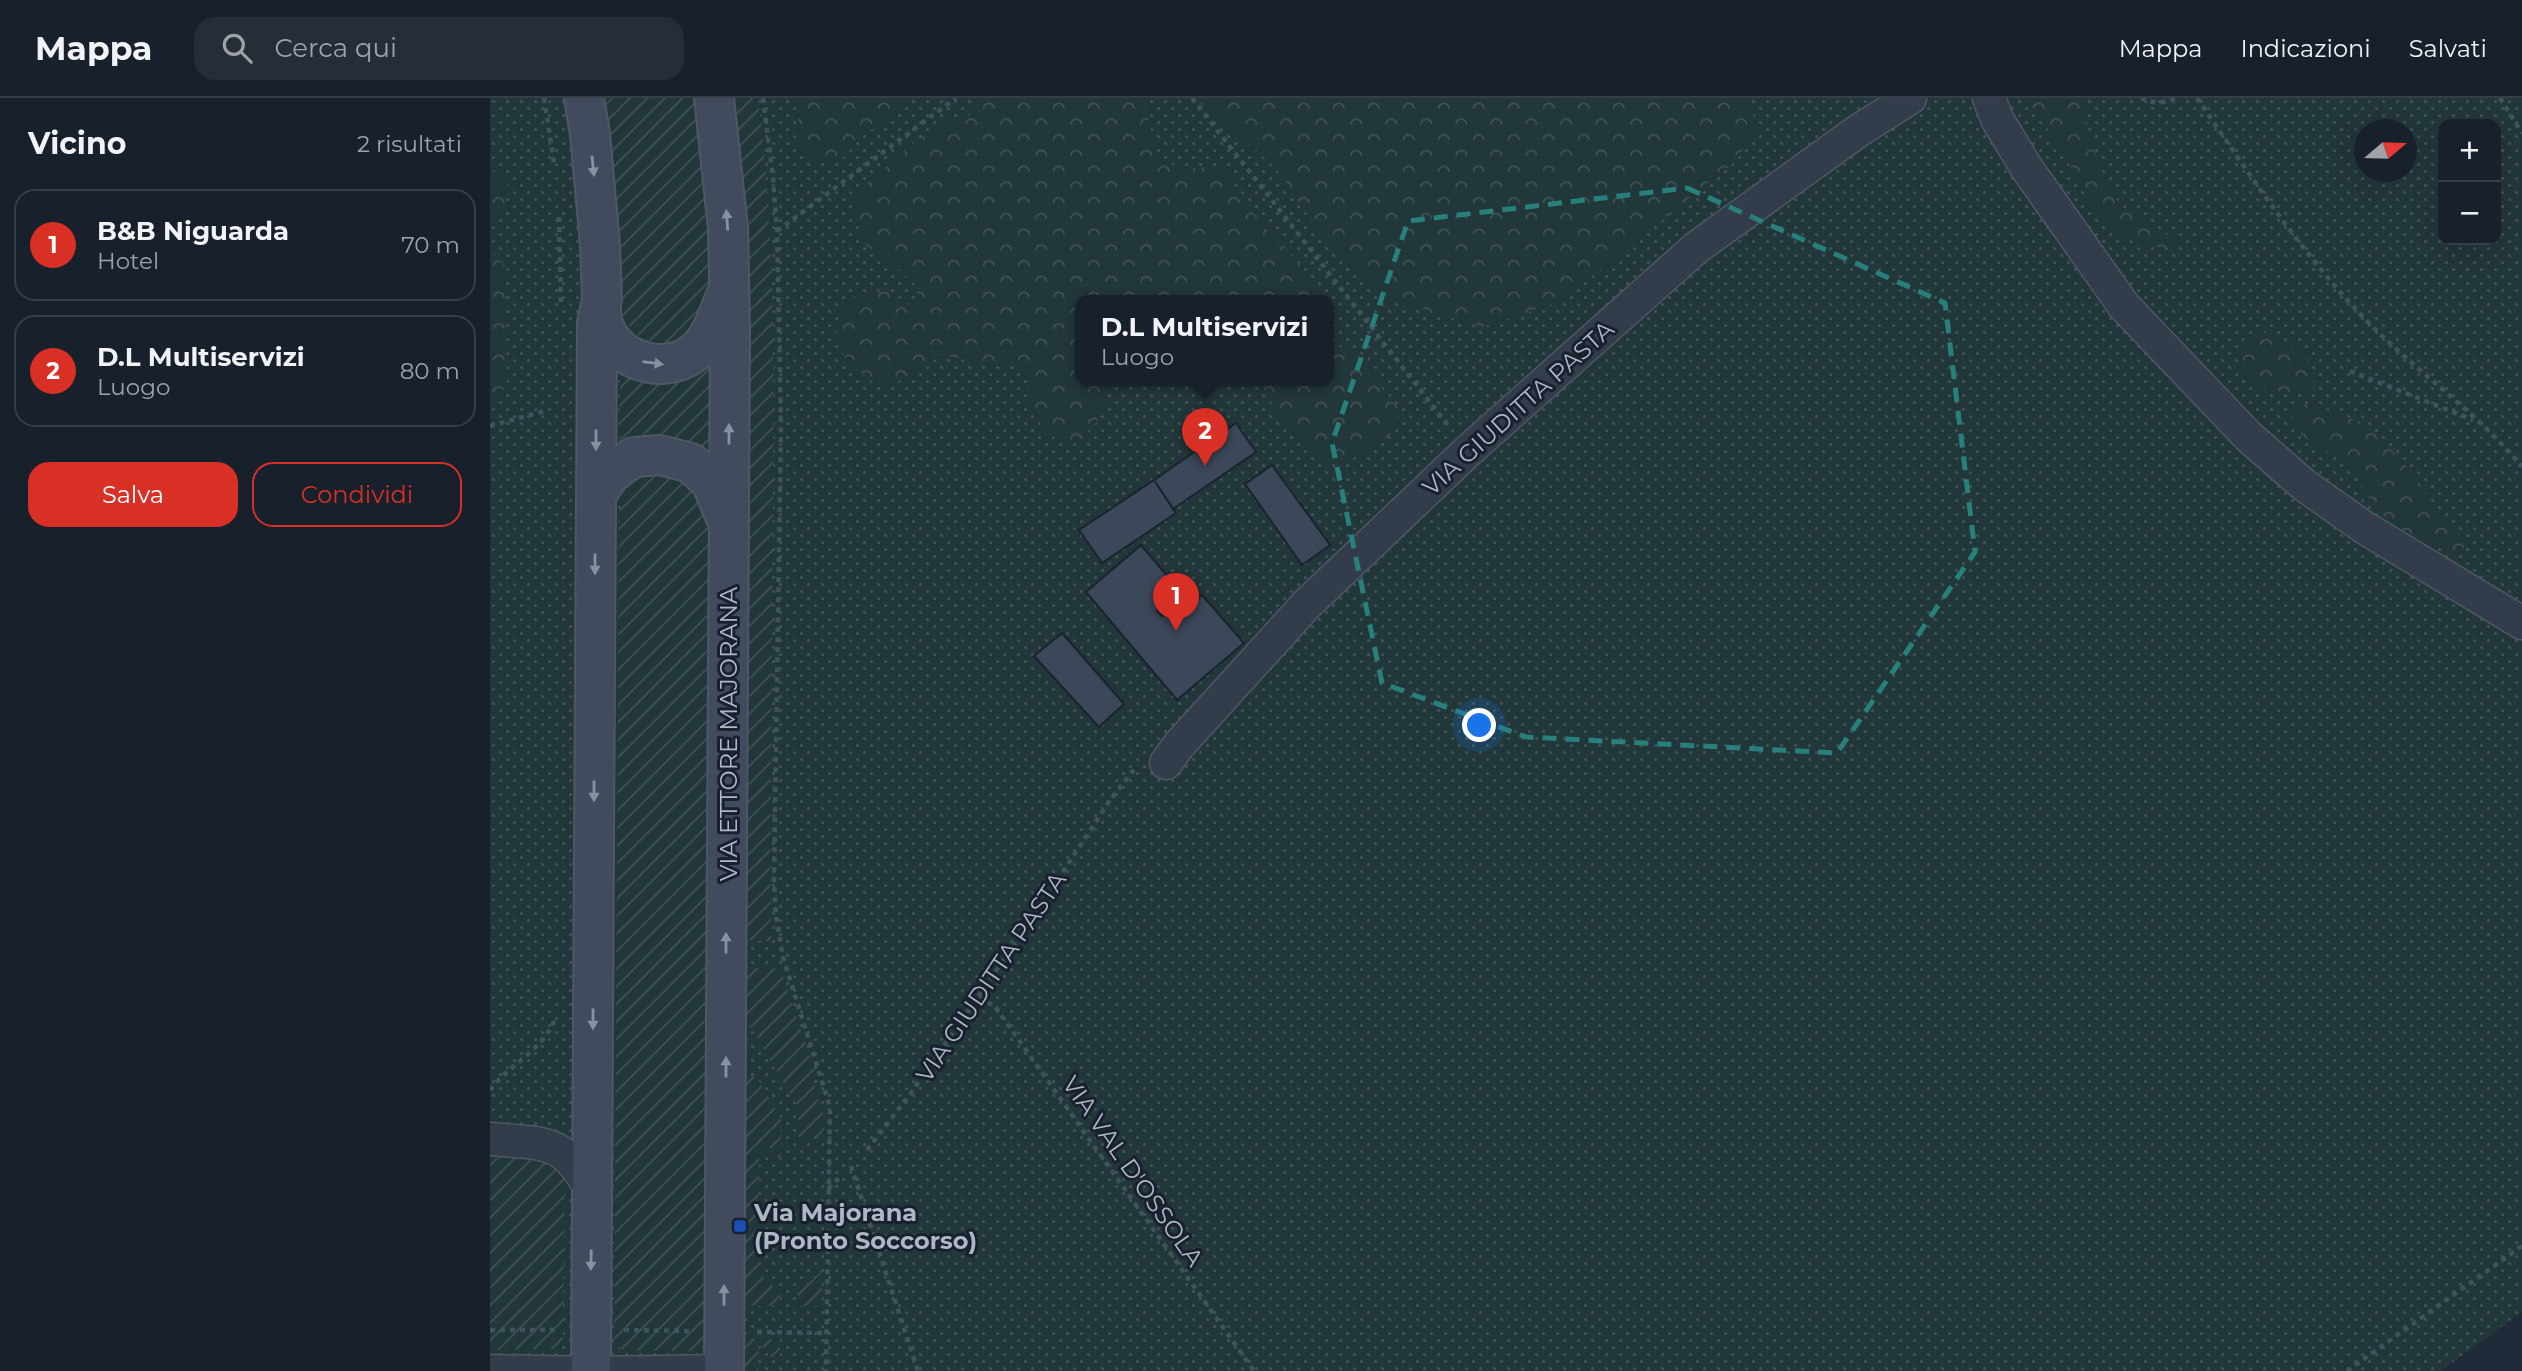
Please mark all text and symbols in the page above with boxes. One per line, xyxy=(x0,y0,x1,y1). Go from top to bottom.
search box xyxy=(194,17,684,80)
text: Mappa xyxy=(35,28,152,68)
icon: search xyxy=(218,29,256,67)
text: Cerca qui xyxy=(274,32,397,64)
text: Mappa xyxy=(2119,34,2202,63)
text: Indicazioni xyxy=(2240,34,2371,63)
text: Salvati xyxy=(2409,34,2487,63)
north arrow xyxy=(2354,119,2417,182)
map controls xyxy=(2438,119,2501,245)
button: + xyxy=(2438,119,2501,182)
text: Vicino xyxy=(28,125,126,162)
text: 2 risultati xyxy=(357,130,462,158)
one-way arrow xyxy=(588,155,599,177)
button: − xyxy=(2438,182,2501,245)
one-way arrow xyxy=(721,209,732,231)
text: B&B Niguarda xyxy=(97,215,289,247)
text: 1 xyxy=(48,231,58,259)
text: 70 m xyxy=(401,231,460,259)
text: Hotel xyxy=(97,247,159,275)
popup xyxy=(1075,295,1334,386)
text: D.L Multiservizi xyxy=(1101,311,1308,343)
street label: VIA GIUDITTA PASTA xyxy=(1416,314,1620,502)
text: D.L Multiservizi xyxy=(97,341,305,373)
text: Luogo xyxy=(1101,343,1174,371)
text: 2 xyxy=(46,357,60,385)
text: 80 m xyxy=(400,357,460,385)
one-way arrow xyxy=(642,357,664,368)
text: Luogo xyxy=(97,373,170,401)
pin: 2 xyxy=(1182,408,1228,466)
one-way arrow xyxy=(724,422,735,444)
one-way arrow xyxy=(590,430,602,452)
button: Salva xyxy=(28,462,238,527)
button: Condividi xyxy=(252,462,462,527)
one-way arrow xyxy=(589,553,601,575)
pin: 1 xyxy=(1153,573,1199,631)
street label: VIA ETTORE MAJORANA xyxy=(714,586,743,881)
your location xyxy=(1462,708,1496,742)
one-way arrow xyxy=(588,780,600,802)
street label: VIA GIUDITTA PASTA xyxy=(910,866,1073,1088)
one-way arrow xyxy=(721,932,732,954)
one-way arrow xyxy=(587,1008,599,1030)
one-way arrow xyxy=(720,1056,732,1078)
street label: VIA VAL D'OSSOLA xyxy=(1056,1070,1210,1272)
place label: Via Majorana (Pronto Soccorso) xyxy=(753,1198,977,1255)
marker: Via Majorana (Pronto Soccorso) xyxy=(732,1218,748,1234)
one-way arrow xyxy=(585,1249,597,1271)
one-way arrow xyxy=(718,1283,730,1305)

